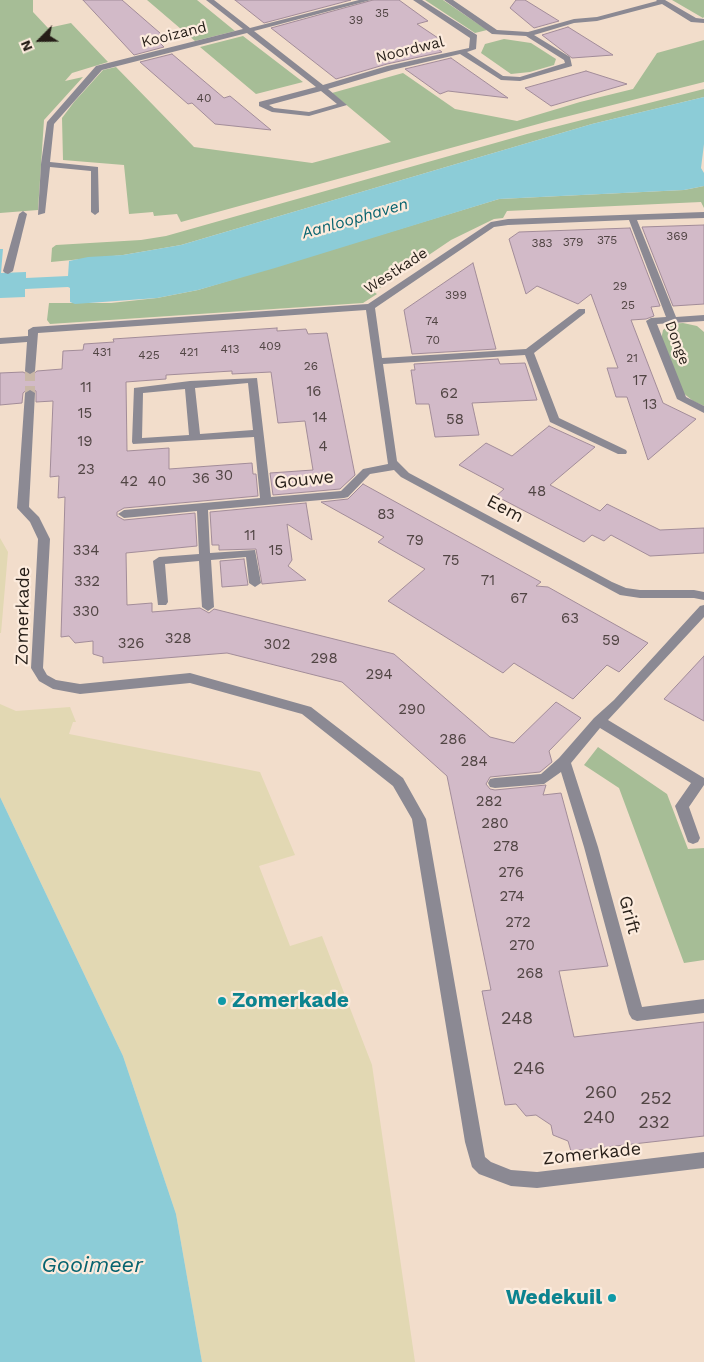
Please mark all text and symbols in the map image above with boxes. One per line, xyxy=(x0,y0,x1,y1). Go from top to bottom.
house number: 35 xyxy=(375,6,389,20)
house number: 39 xyxy=(349,13,363,27)
north arrow xyxy=(15,15,65,65)
street label: Kooizand xyxy=(140,18,208,52)
street label: Noordwal xyxy=(374,33,446,67)
text: N xyxy=(17,38,36,54)
house number: 40 xyxy=(197,91,211,105)
water label: Aanloophaven xyxy=(300,195,410,243)
house number: 369 xyxy=(666,229,688,243)
house number: 375 xyxy=(597,233,617,247)
house number: 379 xyxy=(563,235,583,249)
house number: 383 xyxy=(531,236,553,250)
street label: Westkade xyxy=(361,244,431,298)
house number: 29 xyxy=(613,279,627,293)
house number: 399 xyxy=(445,288,467,302)
house number: 25 xyxy=(621,298,635,312)
house number: 74 xyxy=(425,314,439,328)
street label: Donge xyxy=(661,318,693,368)
house number: 70 xyxy=(426,333,440,347)
house number: 409 xyxy=(259,339,281,353)
house number: 413 xyxy=(221,342,239,356)
house number: 431 xyxy=(92,345,112,359)
house number: 421 xyxy=(179,345,199,359)
house number: 425 xyxy=(138,348,160,362)
house number: 21 xyxy=(626,351,638,365)
house number: 26 xyxy=(304,359,318,373)
house number: 17 xyxy=(633,372,647,390)
house number: 11 xyxy=(80,379,92,397)
house number: 16 xyxy=(307,383,321,401)
house number: 62 xyxy=(440,385,458,403)
house number: 13 xyxy=(643,396,657,414)
house number: 15 xyxy=(78,405,92,423)
house number: 14 xyxy=(312,409,328,427)
house number: 58 xyxy=(446,411,464,429)
house number: 19 xyxy=(77,433,93,451)
house number: 4 xyxy=(318,438,328,456)
house number: 23 xyxy=(77,461,95,479)
street label: Gouwe xyxy=(273,466,335,494)
house number: 30 xyxy=(215,467,233,485)
house number: 36 xyxy=(192,470,210,488)
house number: 42 xyxy=(120,473,138,491)
house number: 40 xyxy=(148,473,166,491)
house number: 48 xyxy=(528,483,546,501)
street label: Eem xyxy=(483,490,527,528)
house number: 83 xyxy=(377,506,395,524)
house number: 11 xyxy=(244,527,256,545)
house number: 79 xyxy=(406,532,424,550)
house number: 334 xyxy=(73,542,99,560)
house number: 15 xyxy=(269,542,283,560)
house number: 75 xyxy=(442,552,460,570)
street label: Zomerkade xyxy=(11,567,35,665)
house number: 71 xyxy=(481,572,495,590)
house number: 332 xyxy=(74,573,100,591)
house number: 67 xyxy=(510,590,528,608)
house number: 330 xyxy=(73,603,99,621)
house number: 63 xyxy=(561,610,579,628)
house number: 328 xyxy=(165,630,191,648)
house number: 59 xyxy=(602,632,620,650)
house number: 326 xyxy=(118,635,144,653)
house number: 302 xyxy=(264,636,290,654)
house number: 298 xyxy=(310,650,338,668)
house number: 294 xyxy=(365,666,393,684)
house number: 290 xyxy=(398,701,426,719)
house number: 286 xyxy=(439,731,467,749)
house number: 284 xyxy=(460,753,488,771)
house number: 282 xyxy=(476,793,502,811)
house number: 280 xyxy=(481,815,509,833)
house number: 278 xyxy=(493,838,519,856)
house number: 276 xyxy=(498,864,524,882)
house number: 274 xyxy=(499,888,525,906)
street label: Grift xyxy=(614,893,644,937)
house number: 272 xyxy=(505,914,531,932)
house number: 270 xyxy=(509,937,535,955)
house number: 268 xyxy=(516,965,544,983)
place label: Zomerkade xyxy=(232,988,349,1014)
marker: Zomerkade xyxy=(216,995,228,1007)
house number: 248 xyxy=(501,1008,533,1030)
house number: 246 xyxy=(513,1058,545,1080)
house number: 260 xyxy=(585,1082,617,1104)
house number: 252 xyxy=(640,1088,672,1110)
house number: 240 xyxy=(583,1107,615,1129)
house number: 232 xyxy=(638,1112,670,1134)
street label: Zomerkade xyxy=(542,1138,642,1170)
water label: Gooimeer xyxy=(41,1253,143,1279)
place label: Wedekuil xyxy=(506,1285,602,1311)
marker: Wedekuil xyxy=(606,1292,618,1304)

